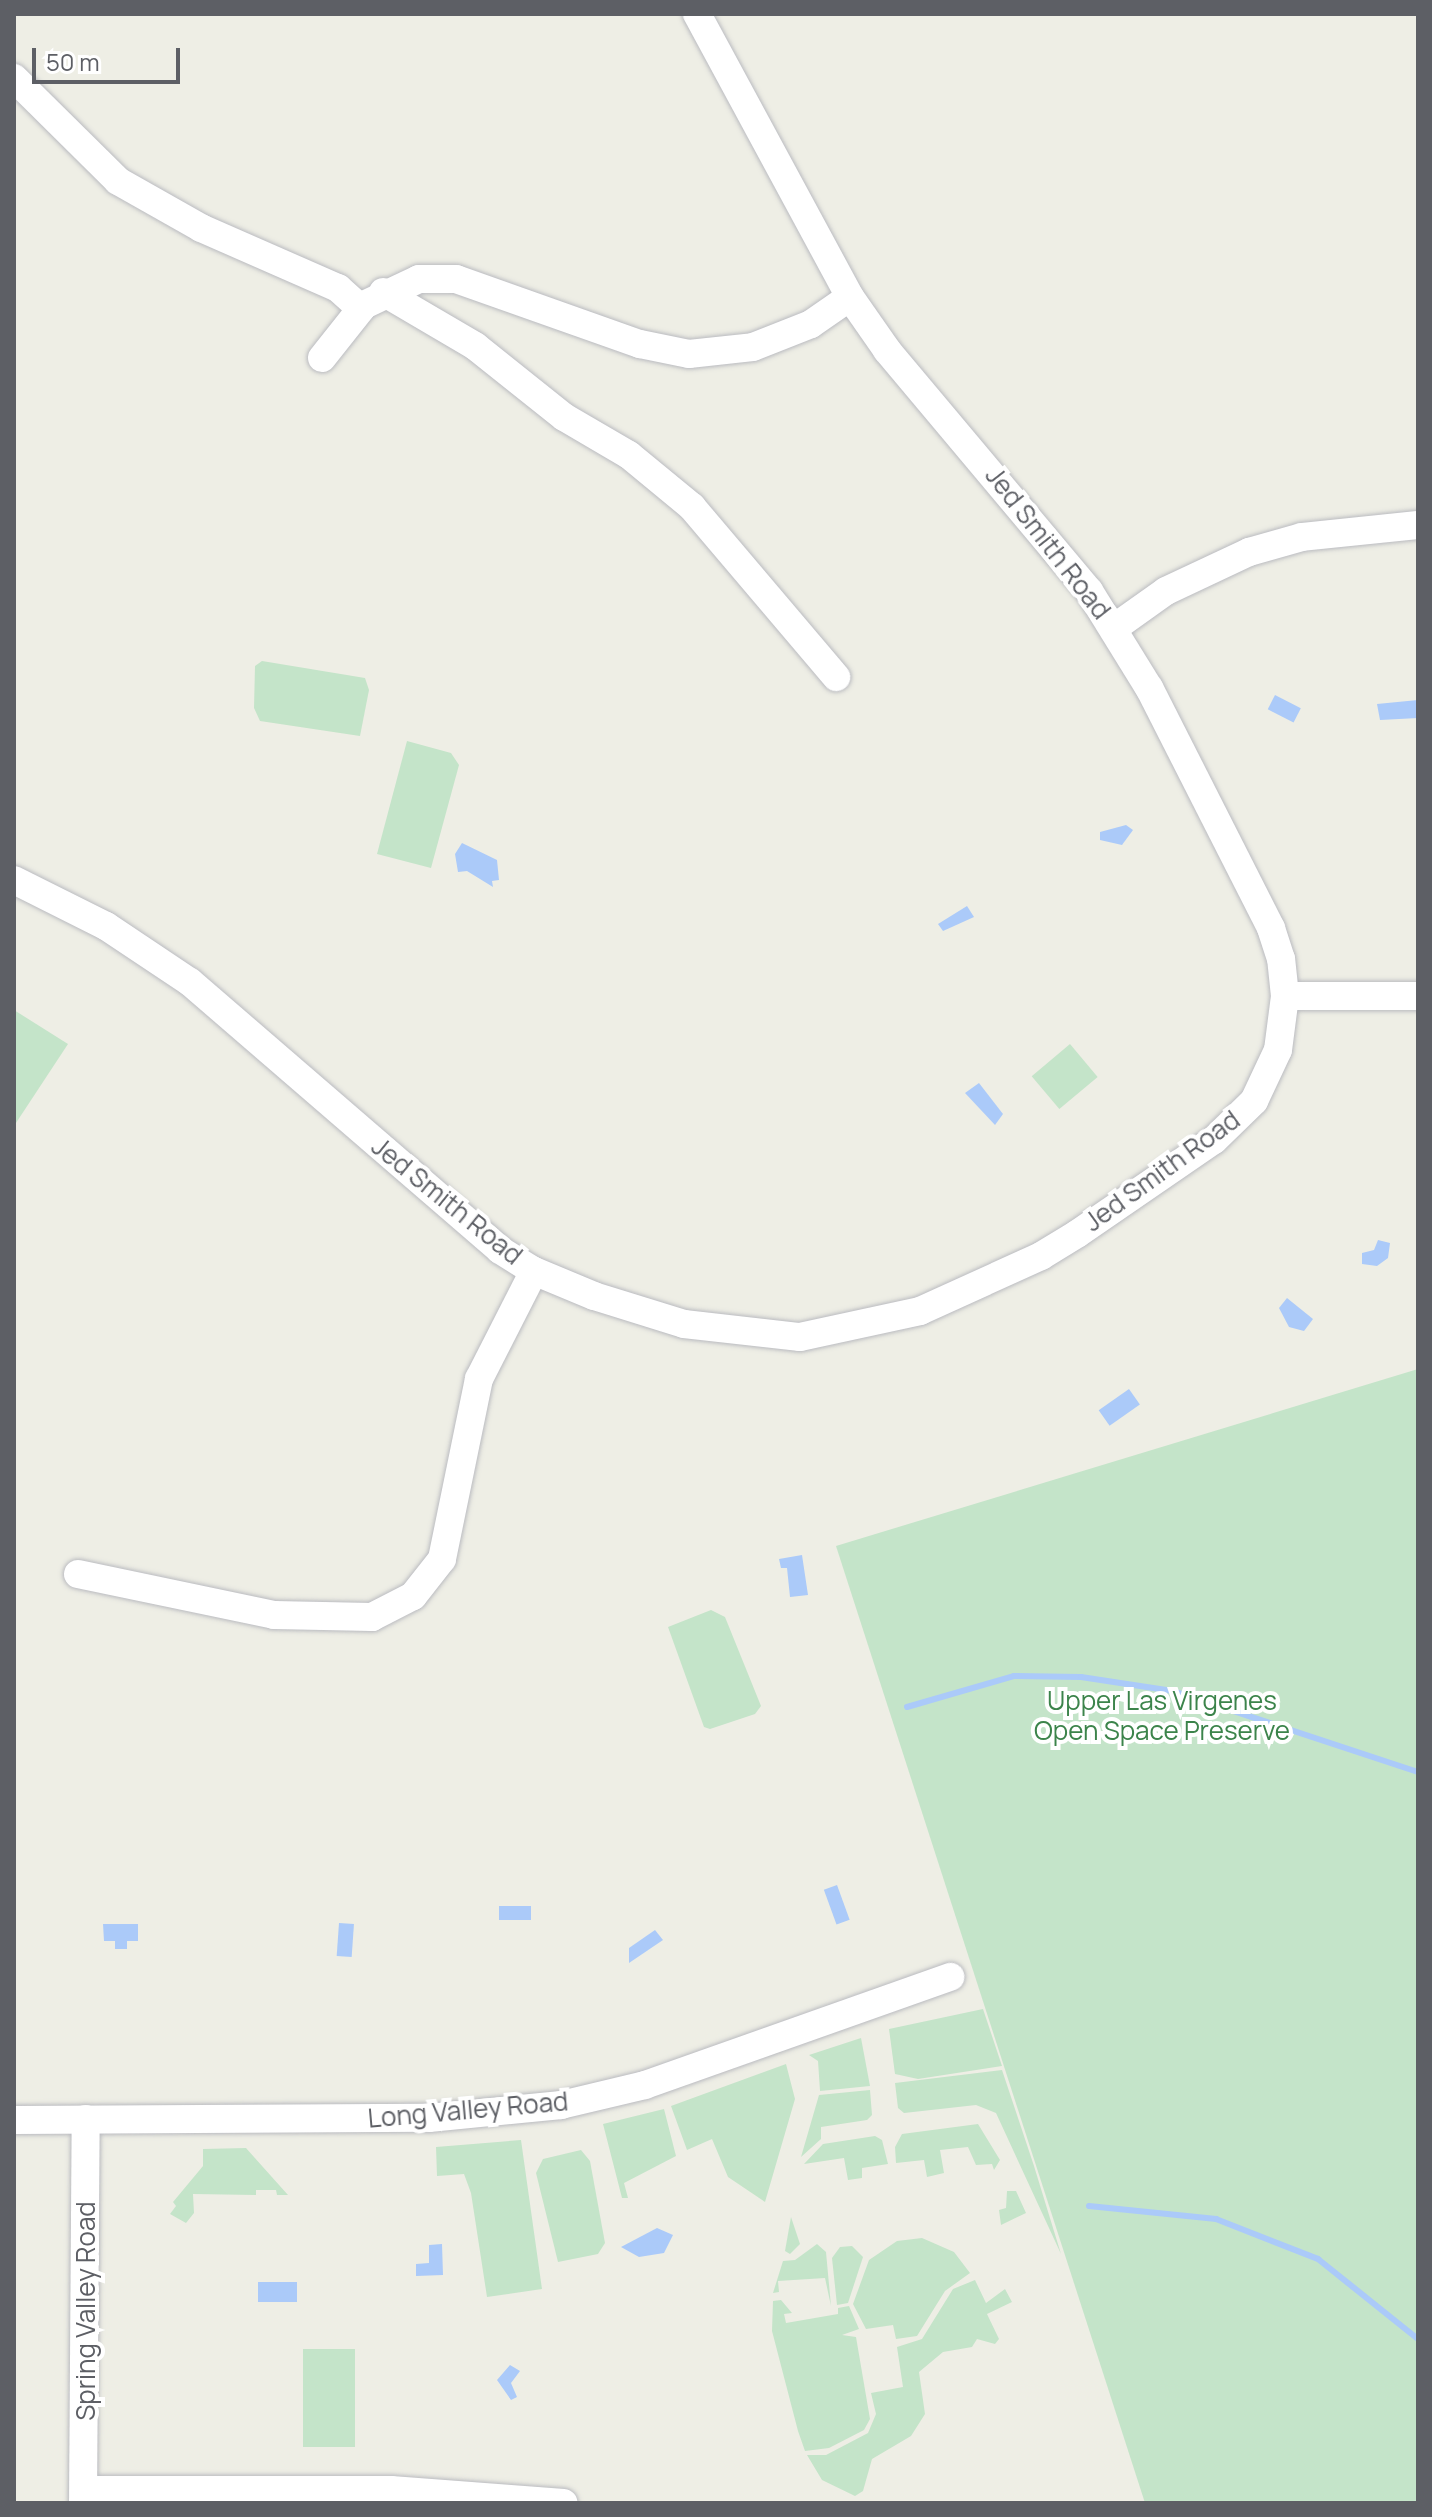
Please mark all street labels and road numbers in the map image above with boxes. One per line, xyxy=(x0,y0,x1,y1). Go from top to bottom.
street label: Jed Smith Road xyxy=(979,461,1117,625)
street label: Jed Smith Road xyxy=(1078,1104,1246,1238)
street label: Jed Smith Road xyxy=(365,1131,529,1271)
street label: Long Valley Road xyxy=(366,2086,570,2134)
street label: Spring Valley Road xyxy=(70,2201,102,2421)

